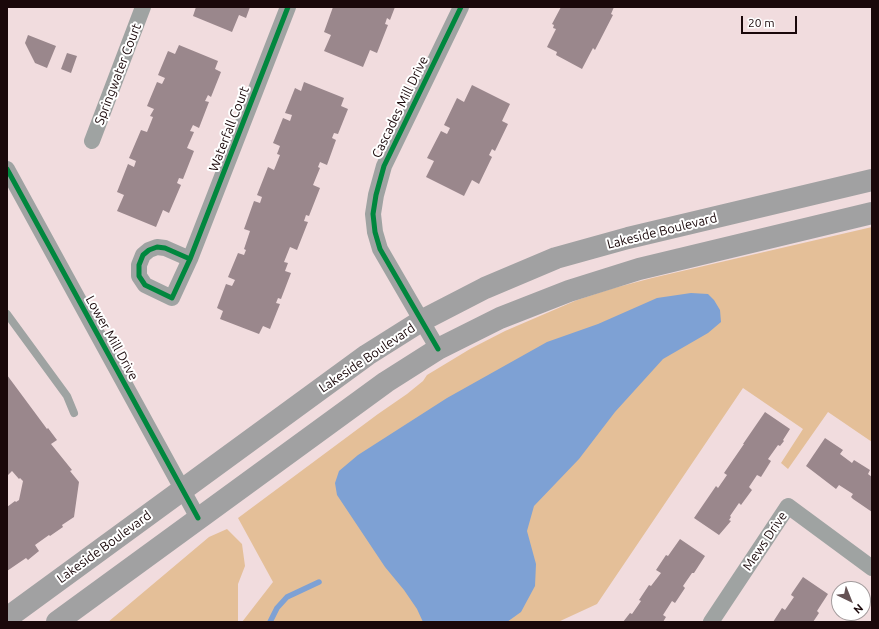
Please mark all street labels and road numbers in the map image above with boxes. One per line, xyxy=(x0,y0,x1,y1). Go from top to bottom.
street label: Springwater Court xyxy=(91,21,145,127)
street label: Cascades Mill Drive xyxy=(369,54,431,160)
street label: Waterfall Court xyxy=(206,84,252,174)
street label: Lakeside Boulevard xyxy=(605,210,719,252)
street label: Lower Mill Drive xyxy=(82,293,142,383)
street label: Lakeside Boulevard xyxy=(316,320,418,396)
street label: Lakeside Boulevard xyxy=(54,508,154,586)
street label: Mews Drive xyxy=(740,508,790,574)

